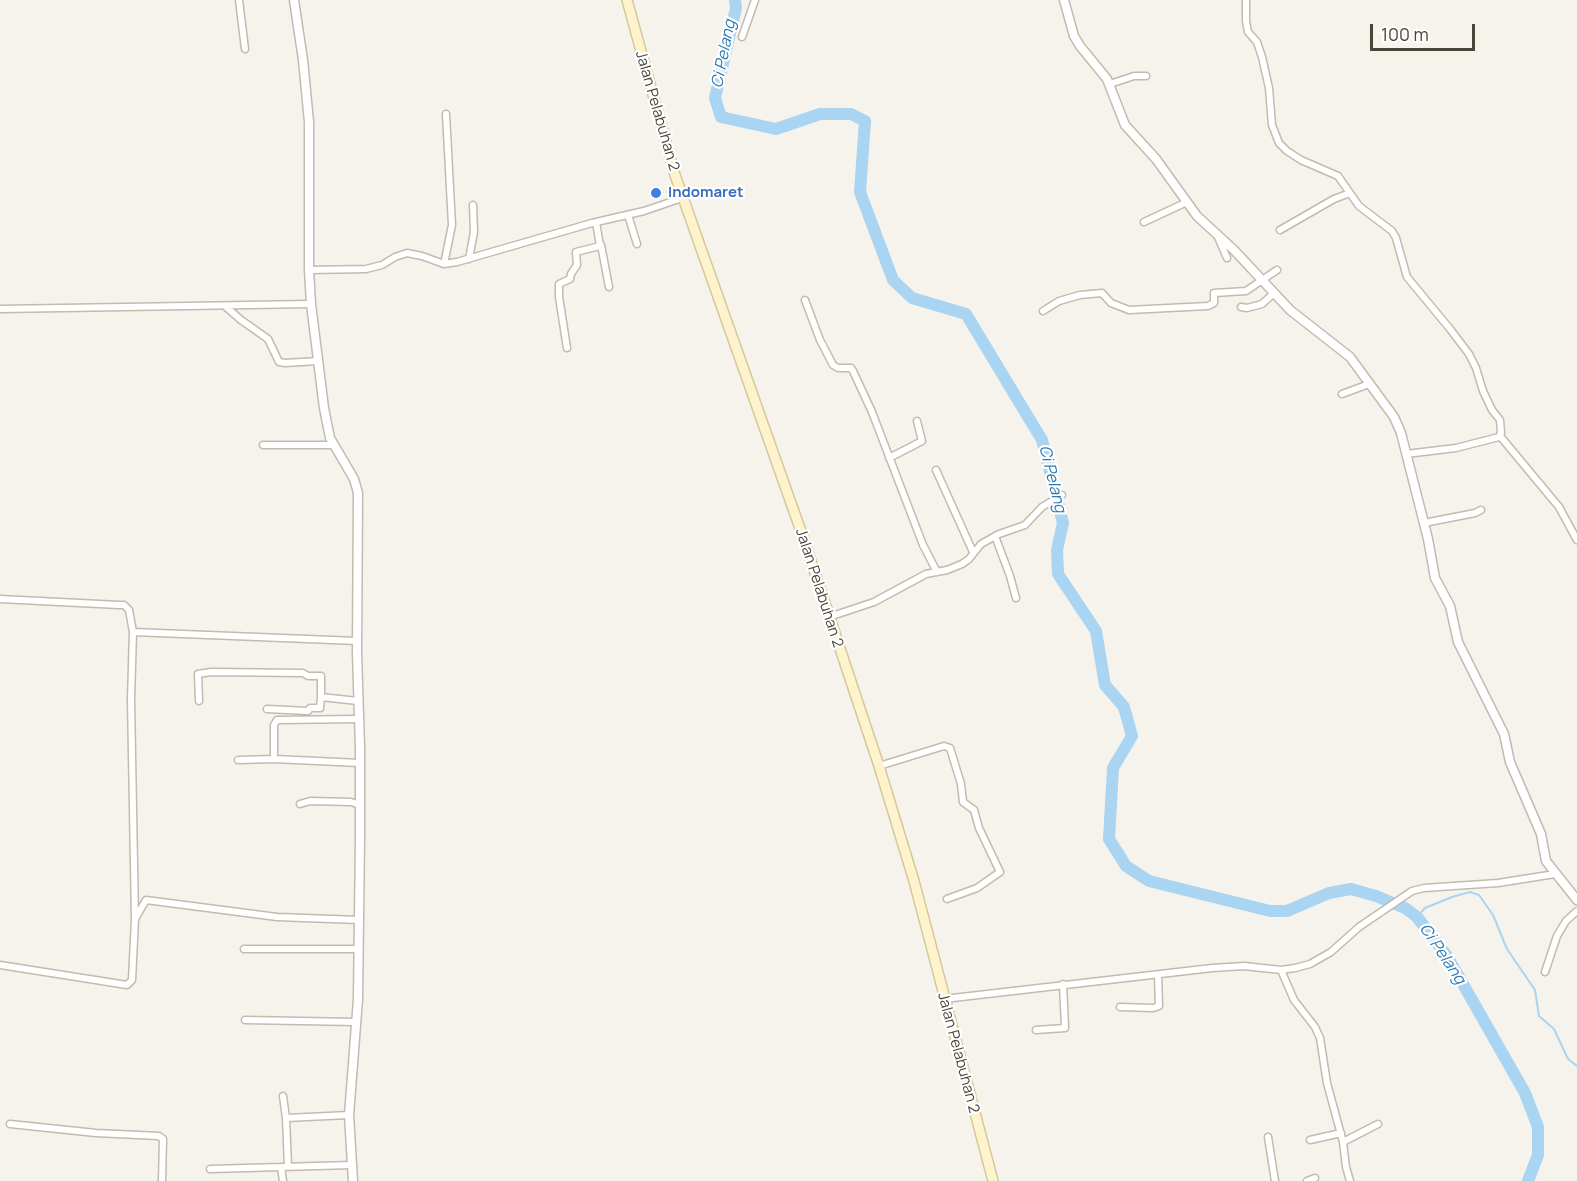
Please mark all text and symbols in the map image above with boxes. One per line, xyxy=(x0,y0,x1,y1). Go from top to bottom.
scale bar xyxy=(1373,12,1478,50)
water label: Ci Pelang xyxy=(708,18,740,90)
text: 100 m xyxy=(1381,22,1429,46)
street label: Jalan Pelabuhan 2 xyxy=(631,49,683,173)
place label: Indomaret xyxy=(668,184,743,202)
marker: Indomaret xyxy=(649,186,663,200)
water label: Ci Pelang xyxy=(1034,443,1070,515)
street label: Jalan Pelabuhan 2 xyxy=(791,526,847,650)
water label: Ci Pelang xyxy=(1415,920,1469,988)
street label: Jalan Pelabuhan 2 xyxy=(933,991,983,1115)

